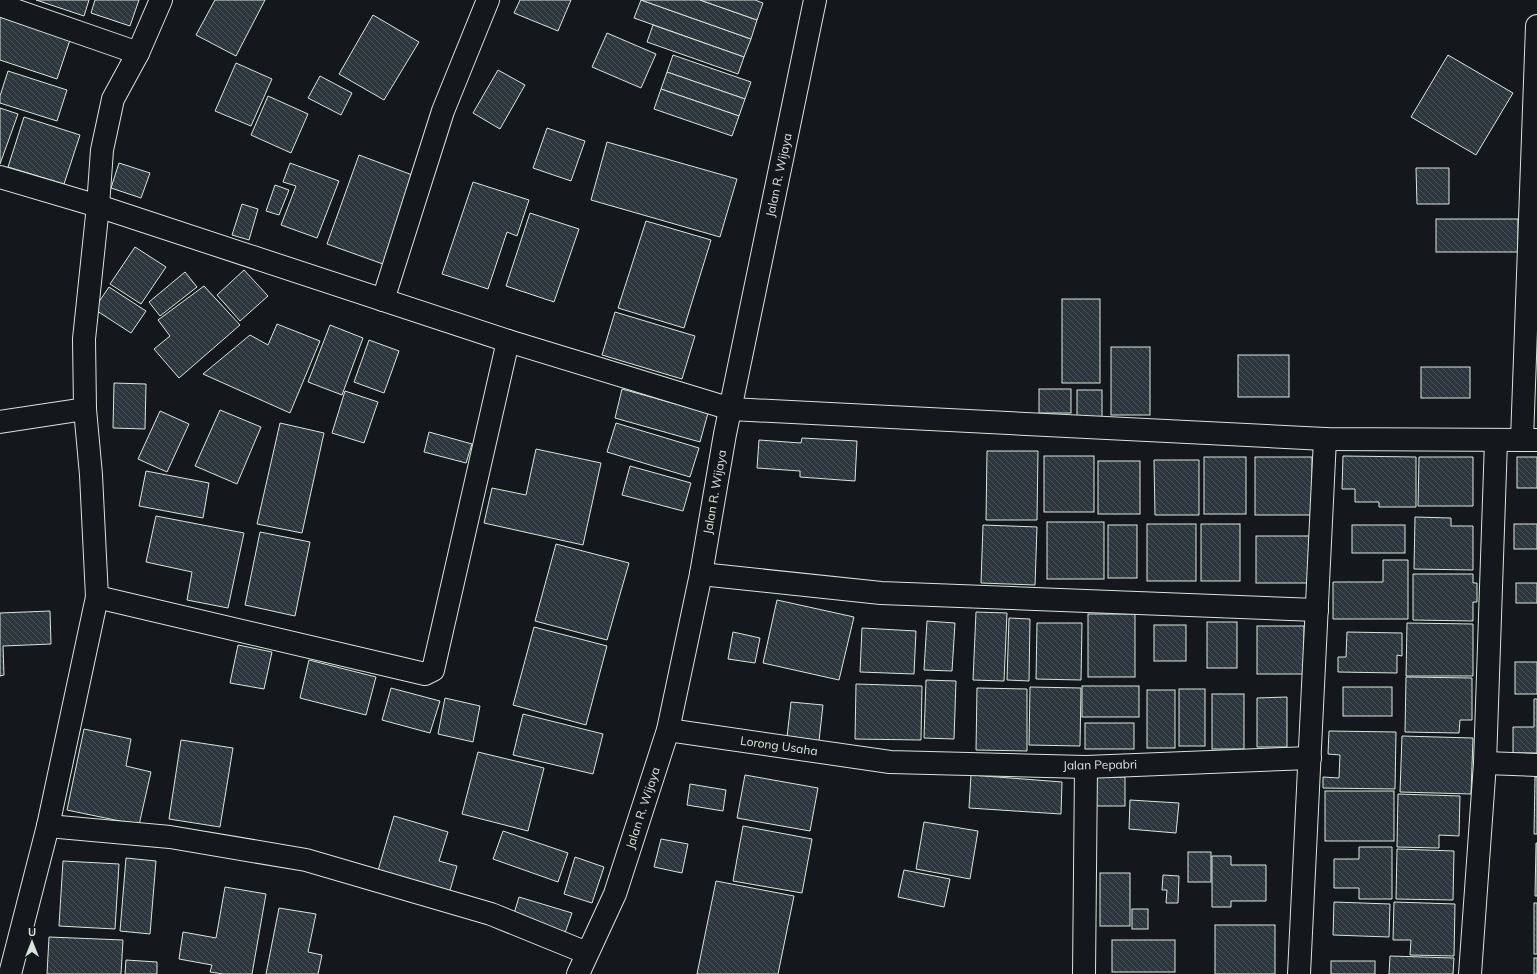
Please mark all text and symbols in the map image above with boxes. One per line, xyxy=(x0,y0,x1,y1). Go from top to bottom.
street label: Jalan R. Wijaya xyxy=(762,132,795,218)
street label: Jalan R. Wijaya xyxy=(700,449,729,535)
street label: Lorong Usaha xyxy=(739,733,819,758)
street label: Jalan Pepabri xyxy=(1063,756,1137,773)
street label: Jalan R. Wijaya xyxy=(622,765,663,851)
north arrow xyxy=(12,922,52,962)
text: U xyxy=(28,925,36,939)

